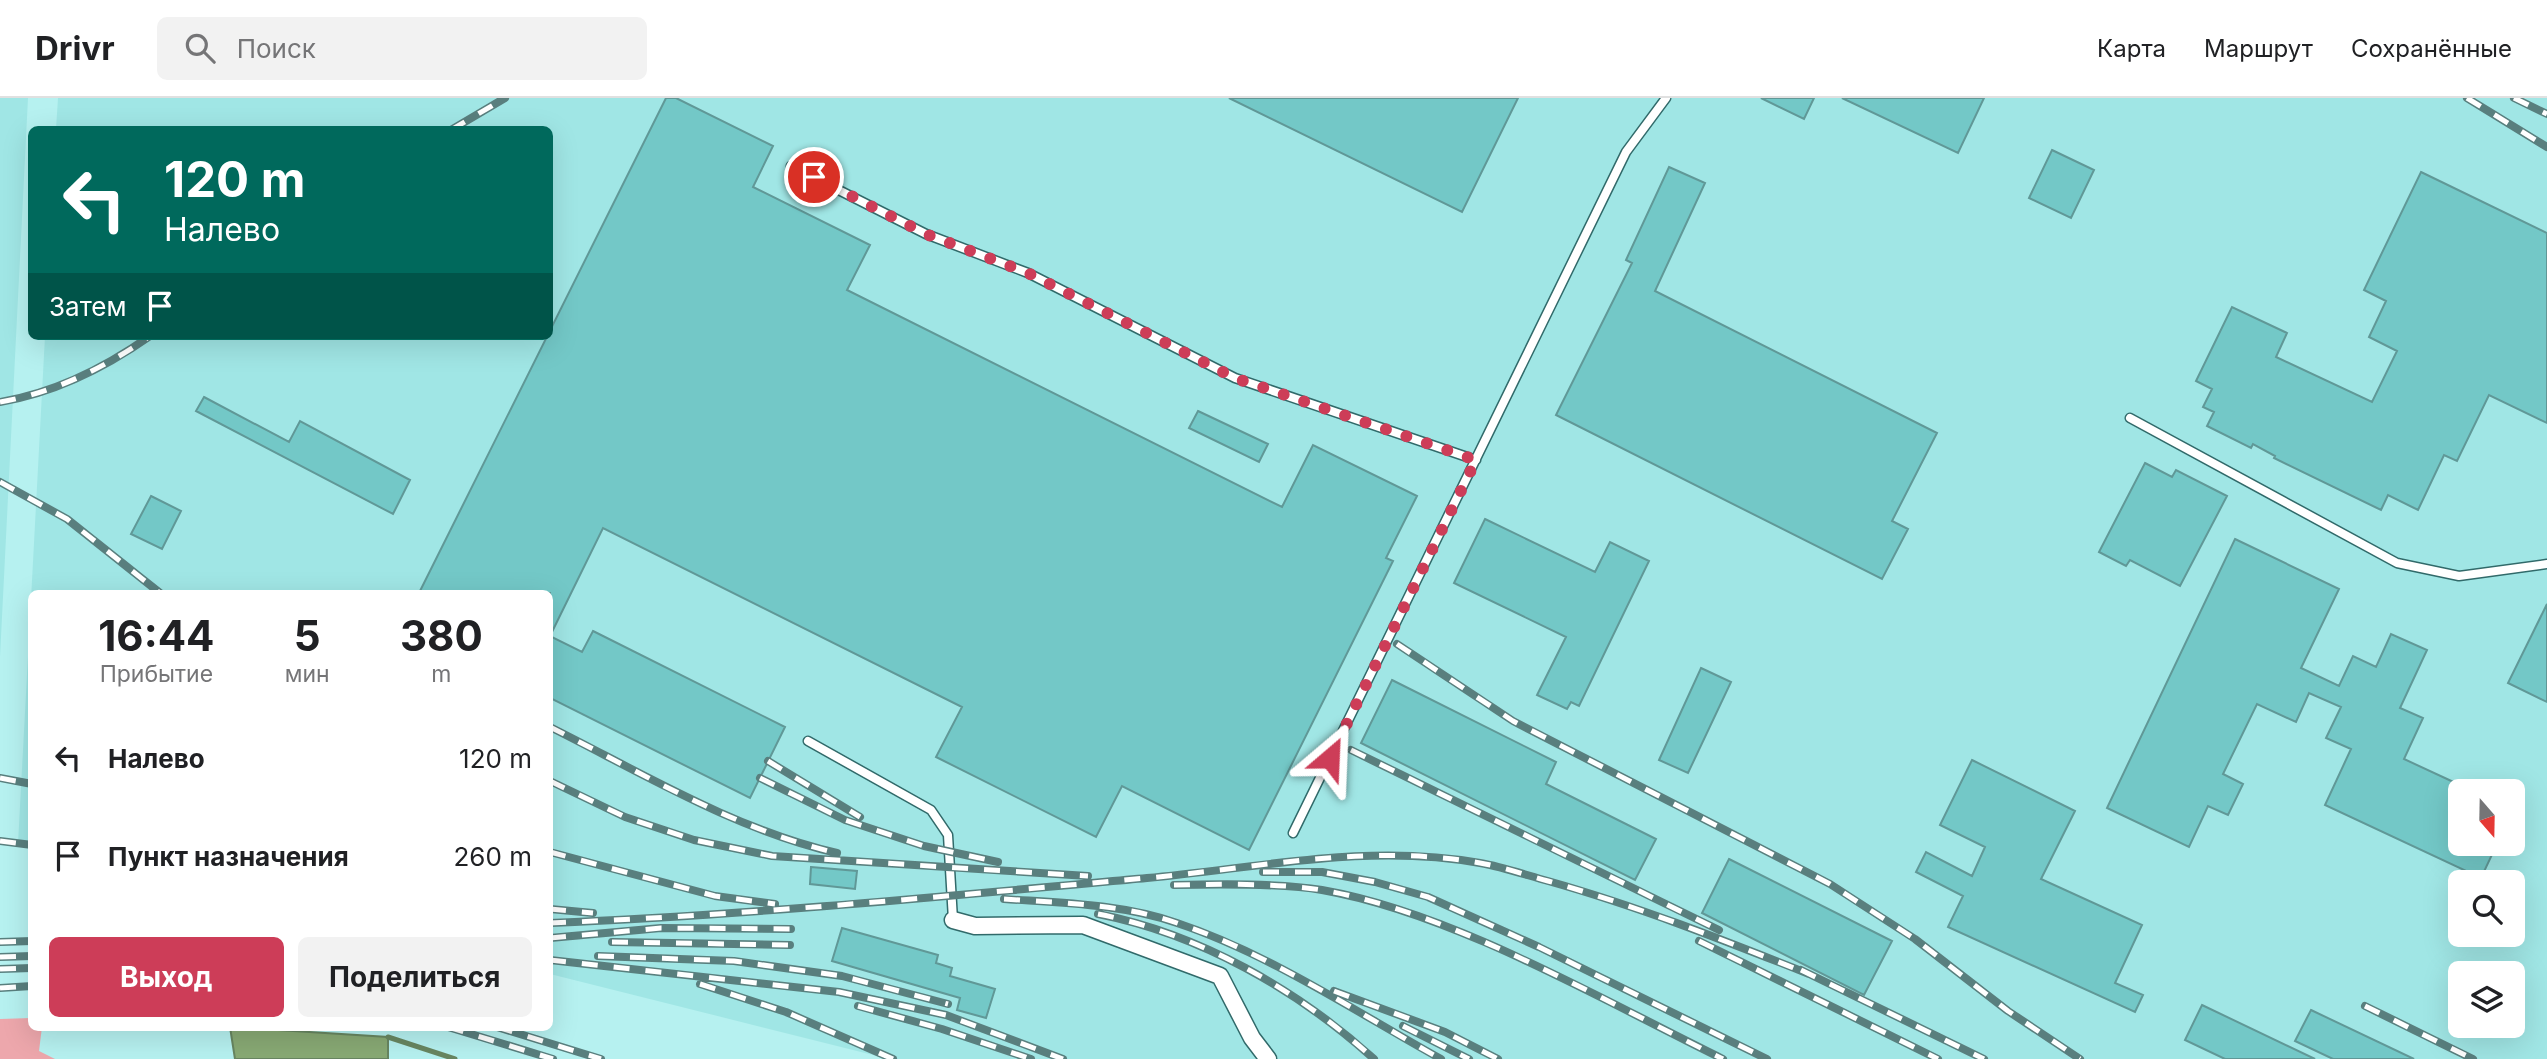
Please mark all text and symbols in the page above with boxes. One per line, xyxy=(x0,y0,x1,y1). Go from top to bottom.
search box xyxy=(157,17,647,80)
text: Drivr xyxy=(35,28,115,68)
icon: search xyxy=(181,29,219,67)
text: Поиск xyxy=(237,33,316,64)
text: Карта xyxy=(2097,34,2166,63)
text: Маршрут xyxy=(2204,34,2313,63)
text: Сохранённые xyxy=(2351,34,2512,63)
pin xyxy=(784,147,844,207)
text: 120 m xyxy=(164,150,305,209)
icon: left xyxy=(49,154,140,245)
icon: arrive xyxy=(795,158,833,196)
text: Налево xyxy=(164,210,280,249)
icon: arrive xyxy=(141,287,179,325)
text: Затем xyxy=(49,291,127,322)
text: 16:44 xyxy=(98,610,214,661)
text: 5 xyxy=(294,610,321,661)
text: 380 xyxy=(400,610,483,661)
text: Прибытие xyxy=(100,660,213,688)
text: мин xyxy=(285,660,330,688)
text: m xyxy=(431,660,451,688)
position arrow xyxy=(1293,721,1367,795)
icon: left xyxy=(49,739,87,777)
text: Налево xyxy=(108,743,205,774)
text: 120 m xyxy=(459,743,532,774)
north arrow xyxy=(2448,779,2525,856)
map controls xyxy=(2448,779,2525,1038)
icon: arrive xyxy=(49,837,87,875)
text: Пункт назначения xyxy=(108,841,349,872)
text: 260 m xyxy=(454,841,532,872)
button: search xyxy=(2448,870,2525,947)
button: Выход xyxy=(49,937,284,1017)
button: Поделиться xyxy=(298,937,532,1017)
button: layers xyxy=(2448,961,2525,1038)

